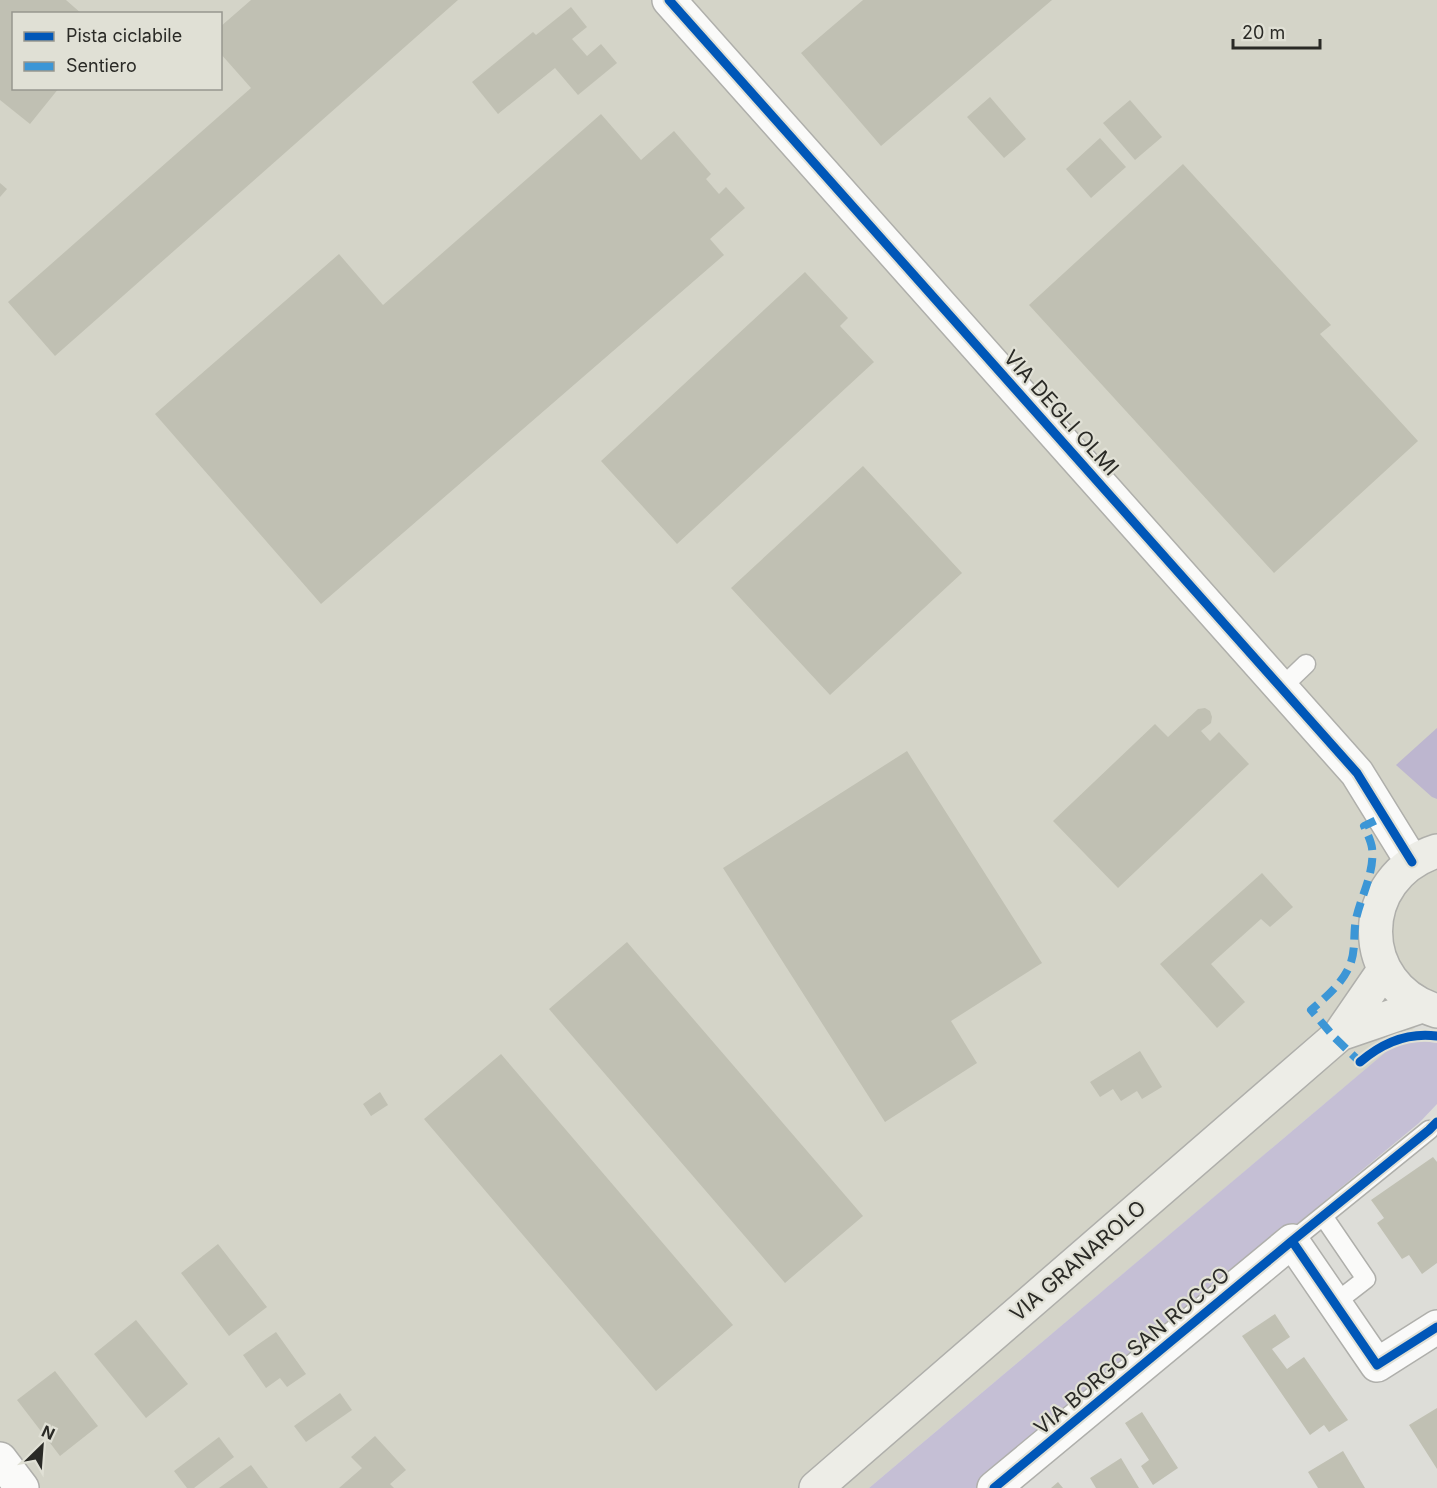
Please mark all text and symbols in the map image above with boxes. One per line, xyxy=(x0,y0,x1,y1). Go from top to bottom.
legend xyxy=(12,12,222,90)
scale bar xyxy=(1233,12,1320,50)
text: 20 m xyxy=(1242,22,1285,43)
text: Pista ciclabile xyxy=(66,25,182,46)
text: Sentiero xyxy=(66,55,137,76)
street label: VIA DEGLI OLMI xyxy=(999,345,1124,480)
street label: VIA GRANAROLO xyxy=(1005,1195,1151,1326)
street label: VIA BORGO SAN ROCCO xyxy=(1029,1262,1234,1440)
north arrow xyxy=(12,1416,72,1476)
text: N xyxy=(39,1421,58,1444)

